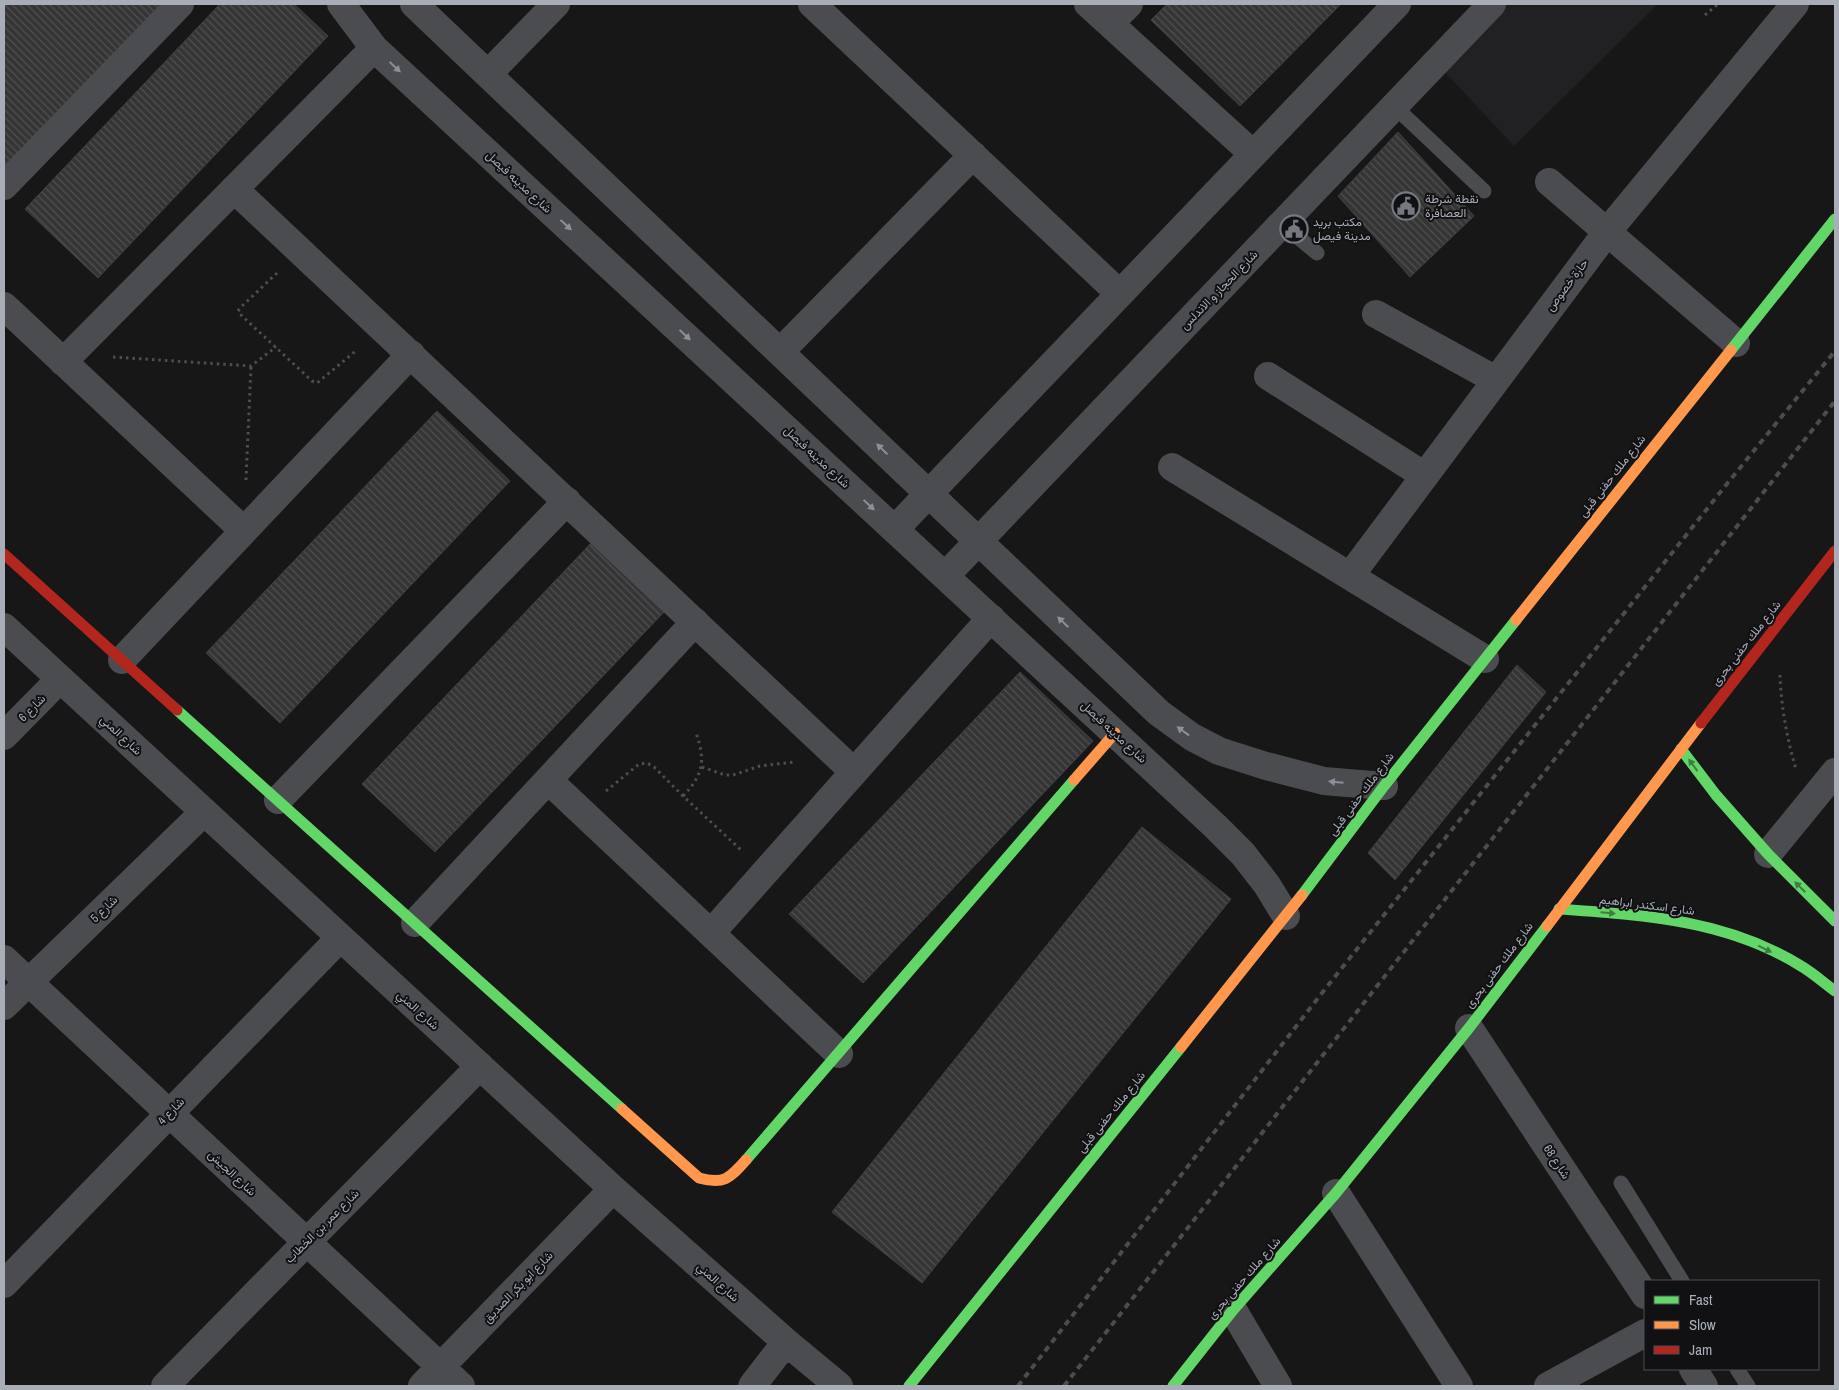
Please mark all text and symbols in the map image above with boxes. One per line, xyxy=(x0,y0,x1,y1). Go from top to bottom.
one-way arrow xyxy=(389,61,401,73)
street label: شارع مدينه فيصل xyxy=(482,147,555,217)
public building icon: نقطة شرطة العصافرة xyxy=(1391,191,1421,221)
place label: نقطة شرطة العصافرة xyxy=(1425,191,1479,221)
public building icon: مكتب بريد مدينة فيصل xyxy=(1279,214,1309,244)
place label: مكتب بريد مدينة فيصل xyxy=(1313,214,1371,244)
one-way arrow xyxy=(559,219,571,231)
street label: شارع الحجاز و الاندلس xyxy=(1177,247,1262,334)
street label: حارة خصوص xyxy=(1542,256,1592,314)
one-way arrow xyxy=(679,329,691,341)
street label: شارع مدينه فيصل xyxy=(780,422,853,492)
street label: شارع ملك حفنى قبلى xyxy=(1575,431,1650,521)
one-way arrow xyxy=(876,443,888,455)
one-way arrow xyxy=(862,499,874,511)
street label: شارع ملك حفنى بحرى xyxy=(1708,597,1785,690)
one-way arrow xyxy=(1057,616,1069,628)
street label: شارع 6 xyxy=(15,691,50,726)
street label: شارع مدينه فيصل xyxy=(1077,697,1150,767)
street label: شارع المني xyxy=(95,711,145,760)
one-way arrow xyxy=(1176,726,1190,736)
street label: شارع ملك حفنى قبلى xyxy=(1324,749,1398,840)
one-way arrow xyxy=(1688,758,1698,772)
one-way arrow xyxy=(1328,778,1344,786)
one-way arrow xyxy=(1795,881,1807,893)
street label: شارع اسكندر ابراهيم xyxy=(1598,891,1695,920)
street label: شارع 5 xyxy=(87,892,122,927)
one-way arrow xyxy=(1600,909,1616,917)
street label: شارع ملك حفنى بحرى xyxy=(1461,919,1538,1012)
one-way arrow xyxy=(1758,945,1772,953)
street label: شارع المني xyxy=(392,987,443,1035)
street label: شارع ملك حفنى قبلى xyxy=(1073,1068,1150,1157)
street label: شارع 4 xyxy=(154,1094,189,1129)
street label: شارع 68 xyxy=(1539,1142,1574,1183)
street label: شارع الجيش xyxy=(204,1147,260,1200)
street label: شارع عمر بن الخطاب xyxy=(282,1186,363,1267)
street label: شارع ملك حفنى بحرى xyxy=(1204,1233,1285,1323)
street label: شارع ابو بكر الصديق xyxy=(480,1248,557,1327)
street label: شارع المني xyxy=(692,1259,743,1307)
legend xyxy=(1644,1280,1819,1370)
text: Fast xyxy=(1689,1289,1713,1310)
text: Slow xyxy=(1689,1314,1716,1335)
text: Jam xyxy=(1689,1339,1712,1360)

